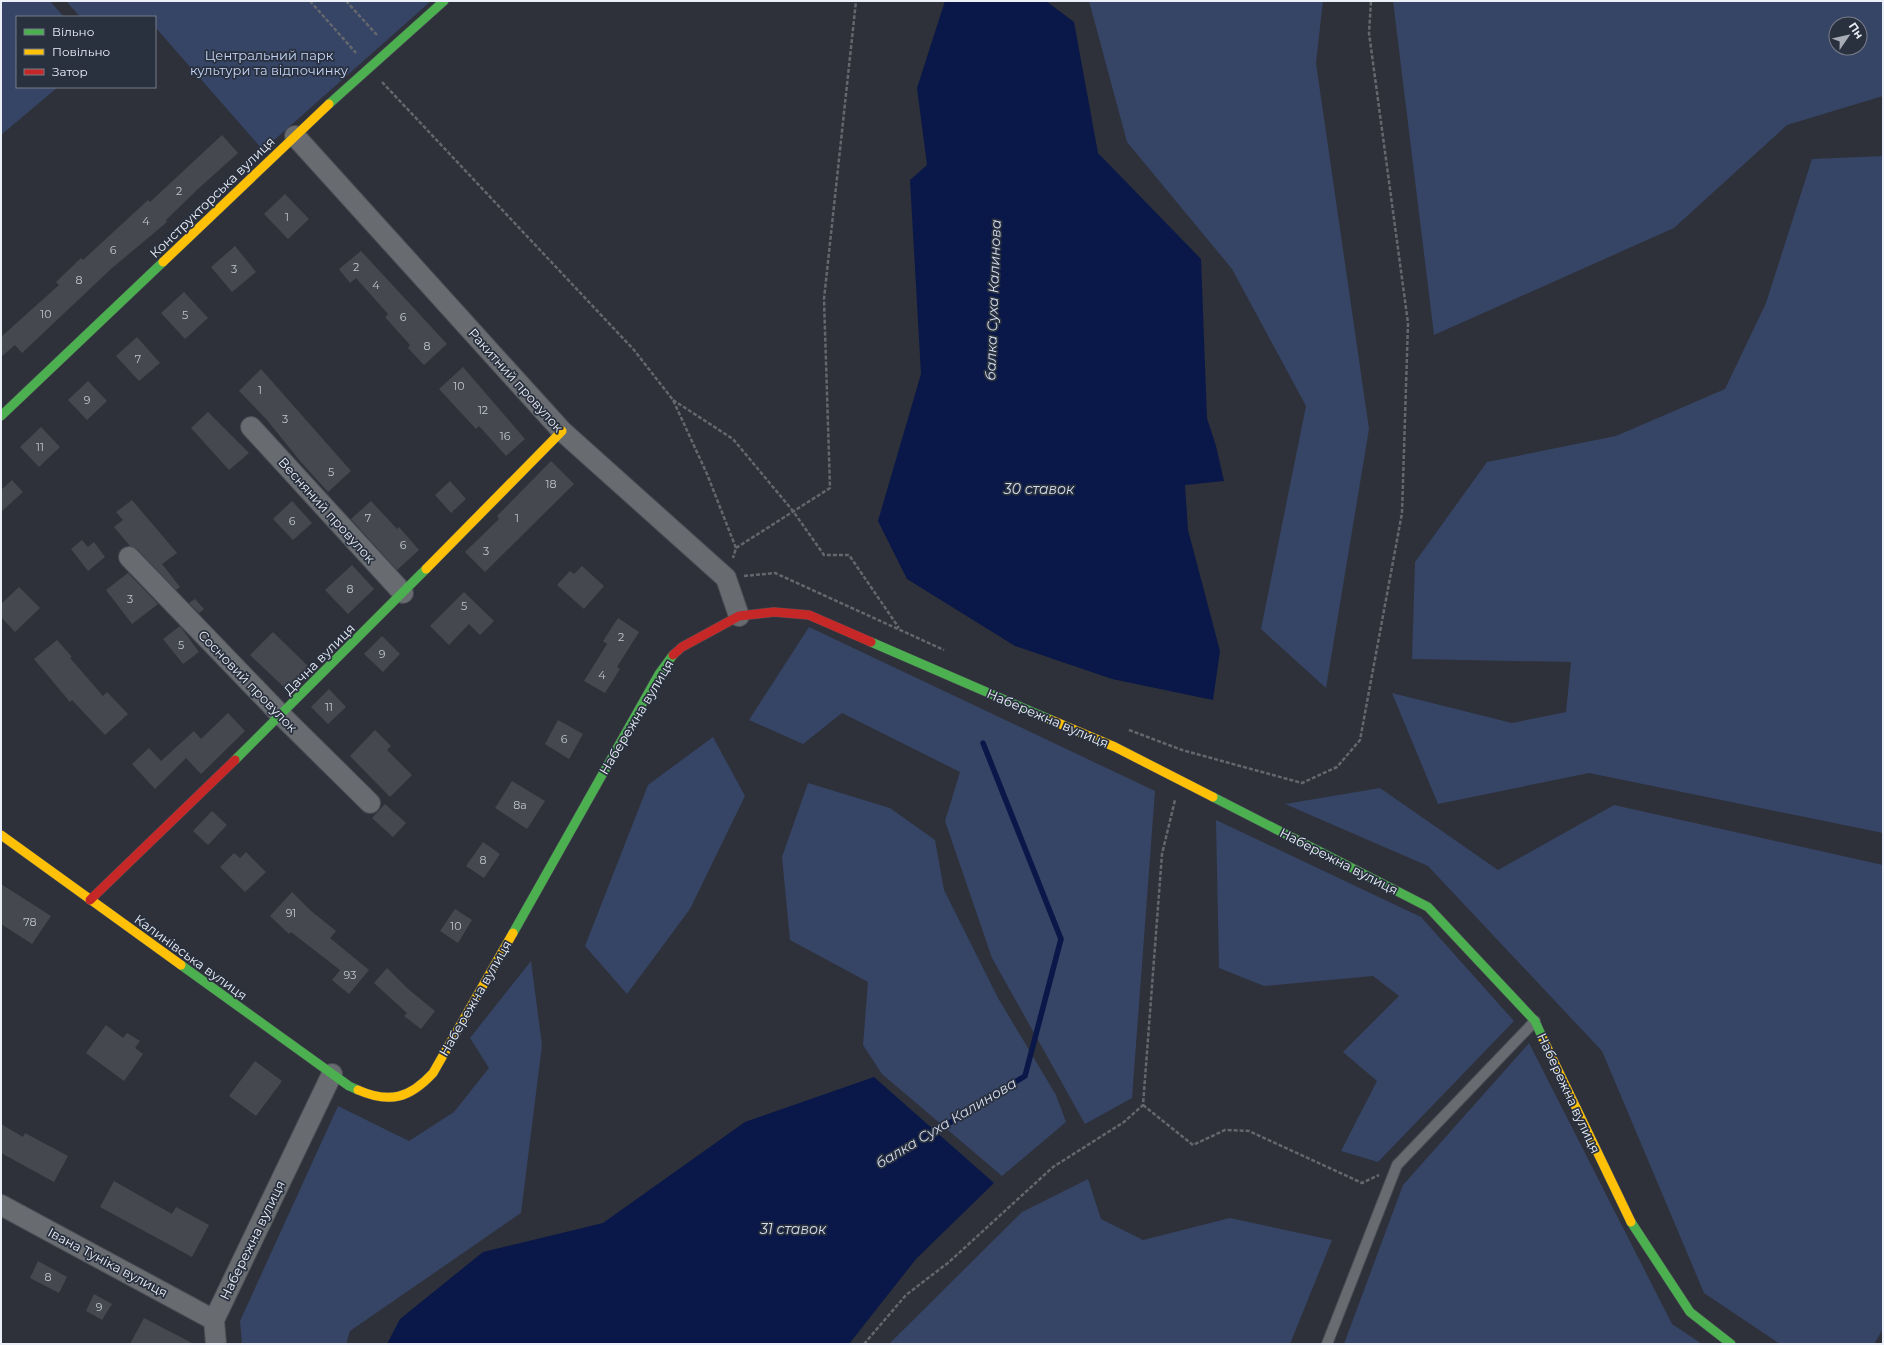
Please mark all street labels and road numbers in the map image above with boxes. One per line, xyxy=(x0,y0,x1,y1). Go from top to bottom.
street label: Конструкторська вулиця xyxy=(146,133,278,261)
street label: Ракитний провулок xyxy=(465,325,567,436)
street label: Весняний провулок xyxy=(275,454,379,566)
street label: Дачна вулиця xyxy=(280,620,358,698)
street label: Сосновий провулок xyxy=(195,627,301,736)
street label: Набережна вулиця xyxy=(595,657,677,777)
street label: Набережна вулиця xyxy=(985,685,1111,751)
street label: Набережна вулиця xyxy=(1277,824,1401,898)
street label: Калинівська вулиця xyxy=(131,911,251,1003)
street label: Набережна вулиця xyxy=(435,937,515,1059)
street label: Набережна вулиця xyxy=(1534,1030,1604,1156)
street label: Набережна вулиця xyxy=(216,1178,288,1302)
street label: Івана Туніка вулиця xyxy=(45,1224,171,1300)

